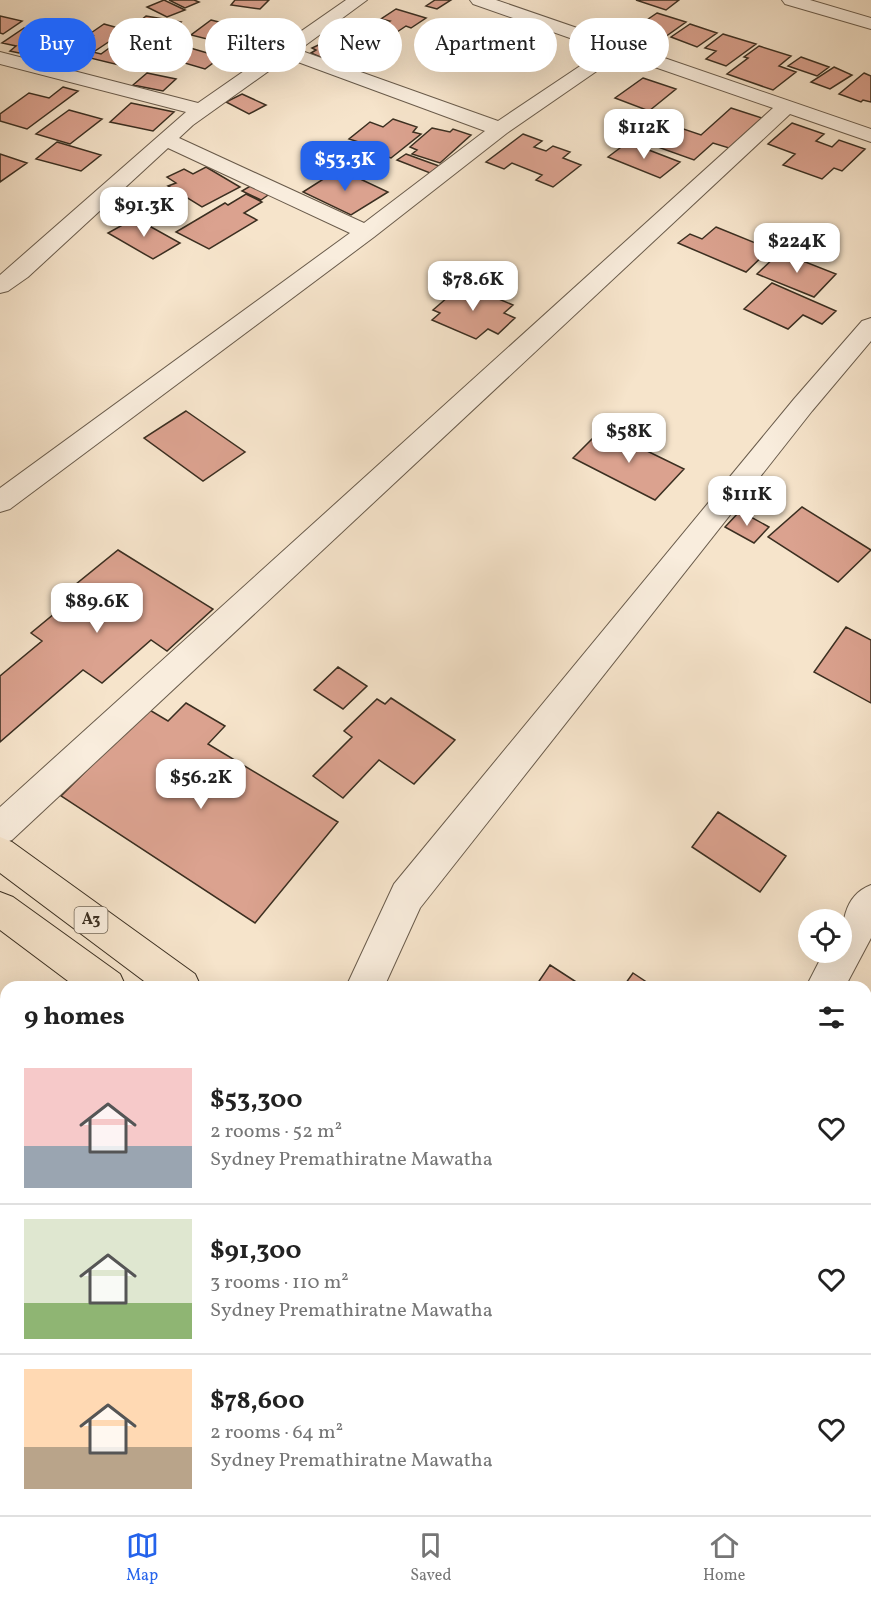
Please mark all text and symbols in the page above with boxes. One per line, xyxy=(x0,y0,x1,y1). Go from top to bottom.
chip: Buy xyxy=(18,18,96,72)
chip: Rent xyxy=(108,18,193,72)
chip: Filters xyxy=(205,18,306,72)
chip: New xyxy=(318,18,402,72)
chip: Apartment xyxy=(414,18,557,72)
chip: House xyxy=(569,18,669,72)
pin: $112K xyxy=(602,109,686,160)
text: $112K xyxy=(618,114,670,142)
pin: $53.3K xyxy=(296,141,394,192)
text: $53.3K xyxy=(315,146,375,174)
pin: $91.3K xyxy=(95,187,193,238)
text: $91.3K xyxy=(114,192,174,220)
pin: $224K xyxy=(755,223,839,274)
text: $224K xyxy=(768,228,826,256)
pin: $78.6K xyxy=(424,261,522,312)
text: $78.6K xyxy=(442,266,504,294)
pin: $58K xyxy=(593,413,665,464)
text: $58K xyxy=(606,418,652,446)
pin: $111K xyxy=(705,476,789,527)
text: $111K xyxy=(722,481,772,509)
pin: $89.6K xyxy=(48,583,146,634)
text: $89.6K xyxy=(65,588,129,616)
pin: $56.2K xyxy=(152,759,250,810)
text: $56.2K xyxy=(170,764,232,792)
road number: A3 xyxy=(74,907,107,933)
map controls xyxy=(798,909,852,963)
button: locate xyxy=(798,909,852,963)
text: 9 homes xyxy=(24,999,125,1035)
icon: filters xyxy=(815,1001,848,1034)
text: $53,300 xyxy=(210,1082,302,1118)
icon: home xyxy=(72,1092,144,1164)
icon: heart xyxy=(815,1112,848,1145)
text: 2 rooms · 52 m² xyxy=(210,1118,342,1146)
text: Sydney Premathiratne Mawatha xyxy=(210,1146,493,1174)
text: $91,300 xyxy=(210,1233,301,1269)
icon: home xyxy=(72,1243,144,1315)
icon: heart xyxy=(815,1263,848,1296)
text: 3 rooms · 110 m² xyxy=(210,1269,349,1297)
text: Sydney Premathiratne Mawatha xyxy=(210,1297,493,1325)
text: $78,600 xyxy=(210,1383,304,1419)
icon: home xyxy=(72,1393,144,1465)
icon: heart xyxy=(815,1413,848,1446)
text: 2 rooms · 64 m² xyxy=(210,1419,343,1447)
text: Sydney Premathiratne Mawatha xyxy=(210,1447,493,1475)
tab: Map xyxy=(126,1529,159,1587)
tab: Saved xyxy=(410,1529,451,1587)
tab: Home xyxy=(703,1529,745,1587)

